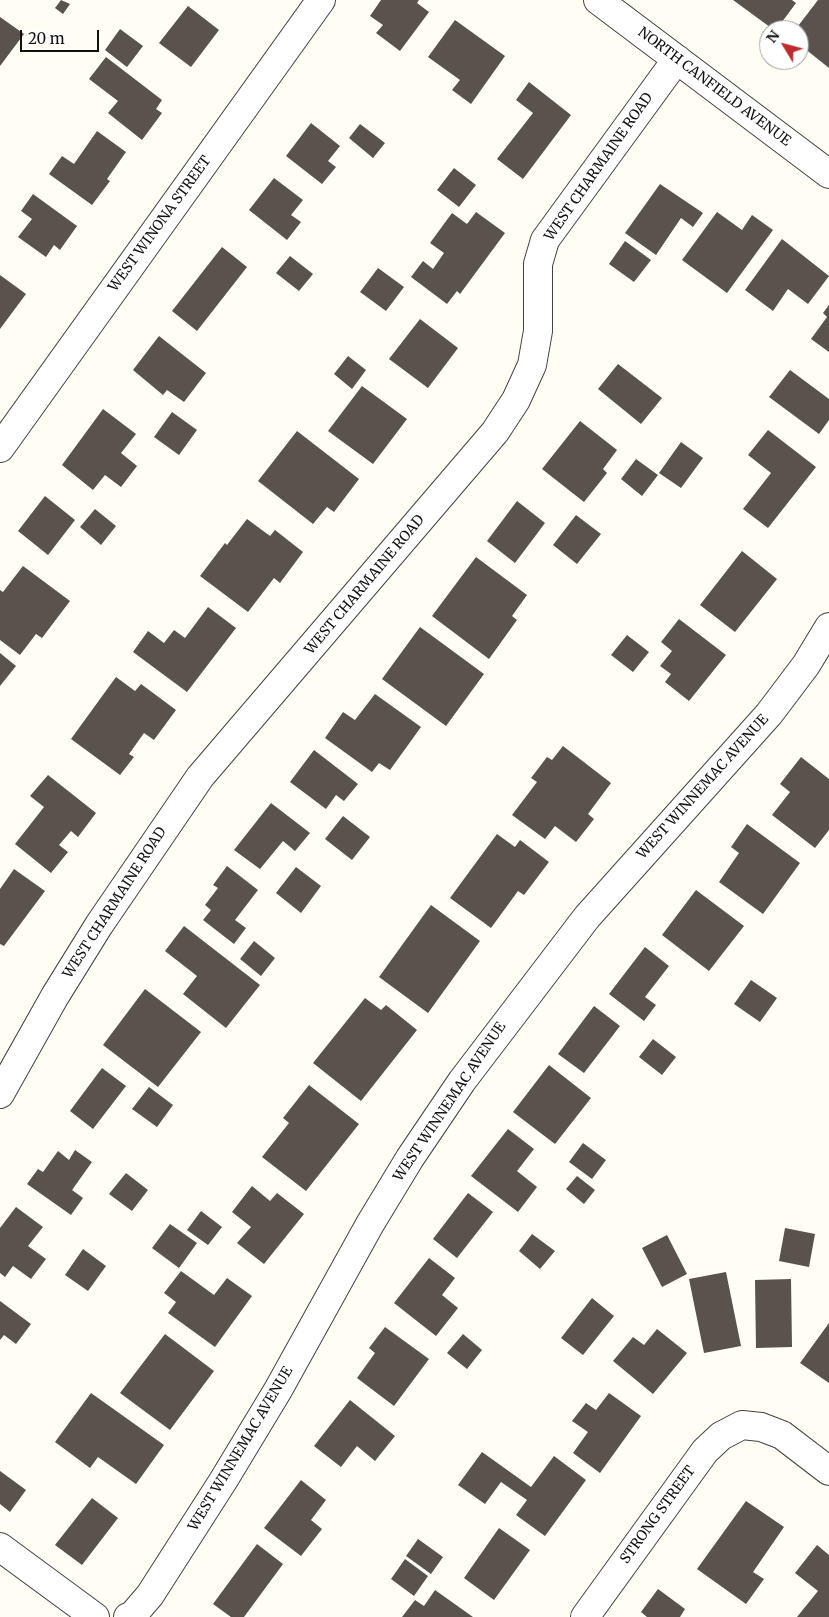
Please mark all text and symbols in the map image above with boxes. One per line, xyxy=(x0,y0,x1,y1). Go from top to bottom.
scale bar xyxy=(22,20,101,52)
north arrow xyxy=(759,20,809,70)
street label: NORTH CANFIELD AVENUE xyxy=(634,24,794,150)
text: 20 m xyxy=(28,29,65,48)
street label: WEST CHARMAINE ROAD xyxy=(541,90,657,244)
street label: WEST WINONA STREET xyxy=(105,153,215,295)
street label: WEST CHARMAINE ROAD xyxy=(302,512,428,658)
street label: WEST WINNEMAC AVENUE xyxy=(634,711,772,863)
street label: WEST CHARMAINE ROAD xyxy=(60,824,170,982)
street label: WEST WINNEMAC AVENUE xyxy=(390,1019,510,1185)
street label: WEST WINNEMAC AVENUE xyxy=(185,1364,297,1534)
street label: STRONG STREET xyxy=(617,1463,699,1567)

